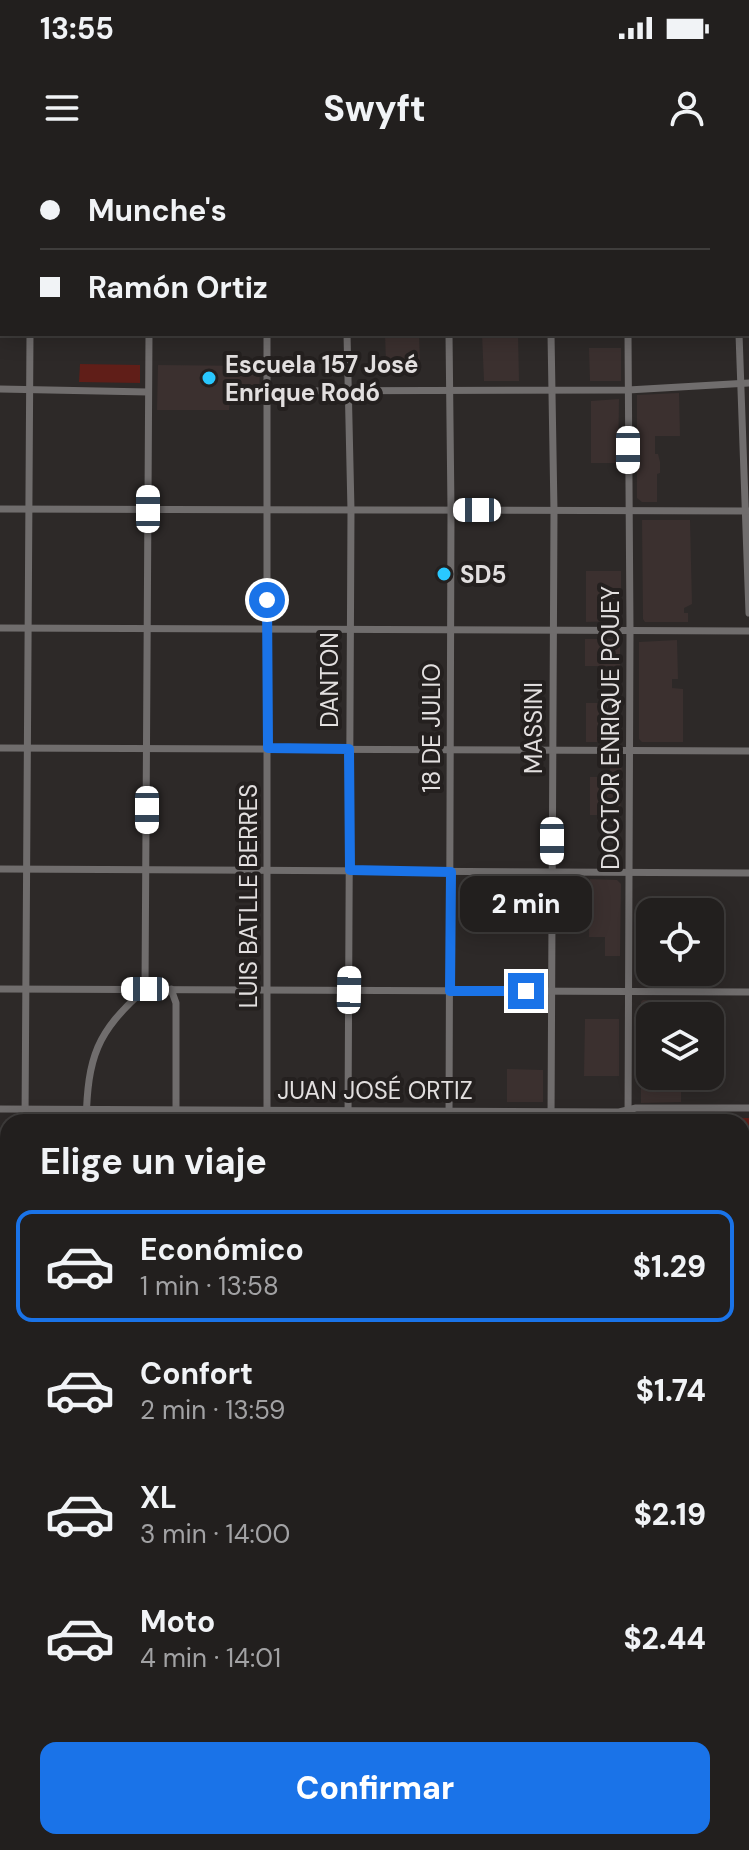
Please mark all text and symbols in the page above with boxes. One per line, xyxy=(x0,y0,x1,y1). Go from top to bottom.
text: 13:55 xyxy=(40,9,114,48)
text: Swyft xyxy=(323,85,426,132)
icon: menu xyxy=(40,86,84,130)
icon: person xyxy=(665,86,709,130)
text: Munche's xyxy=(88,191,227,230)
text: Ramón Ortiz xyxy=(88,268,268,307)
place label: Escuela 157 José Enrique Rodó xyxy=(225,349,419,408)
marker: Escuela 157 José Enrique Rodó xyxy=(200,369,218,387)
car xyxy=(616,426,640,474)
car xyxy=(136,485,160,533)
car xyxy=(453,498,501,522)
place label: SD5 xyxy=(460,559,506,590)
marker: SD5 xyxy=(435,565,453,583)
route start xyxy=(249,582,285,618)
street label: DOCTOR ENRIQUE POUEY xyxy=(595,586,626,870)
street label: DANTON xyxy=(314,632,345,728)
street label: 18 DE JULIO xyxy=(416,663,447,793)
street label: MASSINI xyxy=(518,682,549,774)
street label: LUIS BATLLE BERRES xyxy=(233,784,264,1008)
car xyxy=(135,786,159,834)
car xyxy=(540,817,564,865)
callout: 2 min xyxy=(460,875,592,931)
text: 2 min xyxy=(491,887,561,921)
map controls xyxy=(636,898,724,1090)
button: locate xyxy=(636,898,724,986)
car xyxy=(337,966,361,1014)
route end xyxy=(508,973,544,1009)
car xyxy=(121,977,169,1001)
button: layers xyxy=(636,1002,724,1090)
street label: JUAN JOSÉ ORTIZ xyxy=(277,1075,473,1106)
text: Elige un viaje xyxy=(40,1138,267,1185)
icon: car xyxy=(44,1230,116,1302)
text: Económico xyxy=(140,1230,304,1269)
text: $1.29 xyxy=(633,1247,706,1286)
text: 1 min · 13:58 xyxy=(140,1269,279,1303)
icon: car xyxy=(44,1354,116,1426)
text: Confort xyxy=(140,1354,253,1393)
text: $1.74 xyxy=(636,1371,706,1410)
text: 2 min · 13:59 xyxy=(140,1393,285,1427)
icon: car xyxy=(44,1478,116,1550)
text: XL xyxy=(140,1478,177,1517)
text: $2.19 xyxy=(634,1495,706,1534)
text: 3 min · 14:00 xyxy=(140,1517,290,1551)
icon: car xyxy=(44,1602,116,1674)
text: Moto xyxy=(140,1602,215,1641)
text: $2.44 xyxy=(623,1619,706,1658)
text: 4 min · 14:01 xyxy=(140,1641,281,1675)
button: Confirmar xyxy=(40,1742,710,1834)

